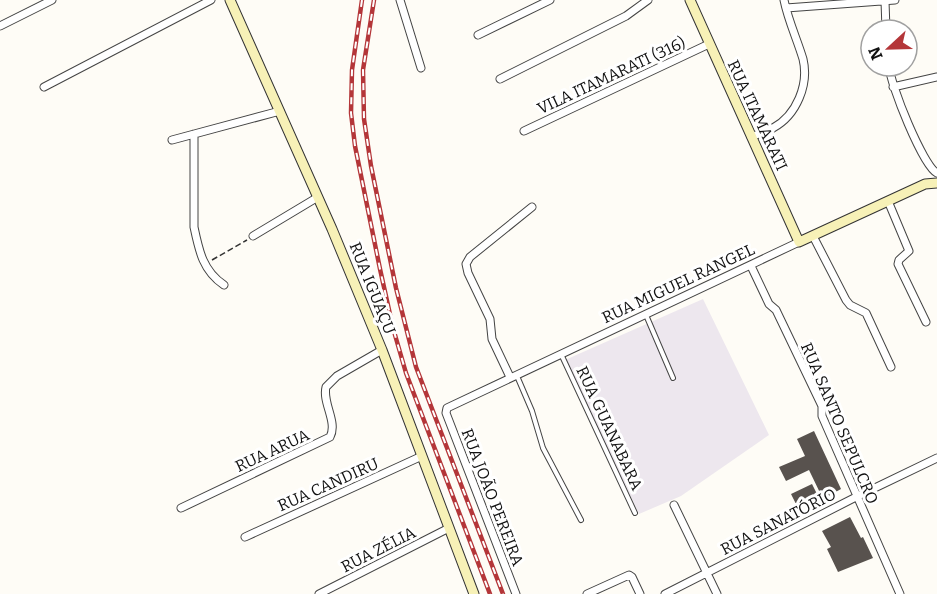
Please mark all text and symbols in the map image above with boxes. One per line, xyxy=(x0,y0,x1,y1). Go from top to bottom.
north arrow xyxy=(859,18,919,78)
street label: VILA ITAMARATI (316) xyxy=(534,33,688,118)
text: N xyxy=(864,44,887,63)
street label: RUA ITAMARATI xyxy=(724,57,791,173)
street label: RUA IGUAÇU xyxy=(345,239,400,337)
street label: RUA MIGUEL RANGEL xyxy=(599,240,758,327)
street label: RUA SANTO SEPULCRO xyxy=(797,340,882,507)
street label: RUA GUANABARA xyxy=(572,363,647,494)
street label: RUA ARUA xyxy=(232,425,313,476)
street label: RUA JOÃO PEREIRA xyxy=(458,425,529,569)
street label: RUA CANDIRU xyxy=(275,454,382,515)
street label: RUA SANATÓRIO xyxy=(717,483,839,559)
street label: RUA ZÉLIA xyxy=(337,521,419,576)

